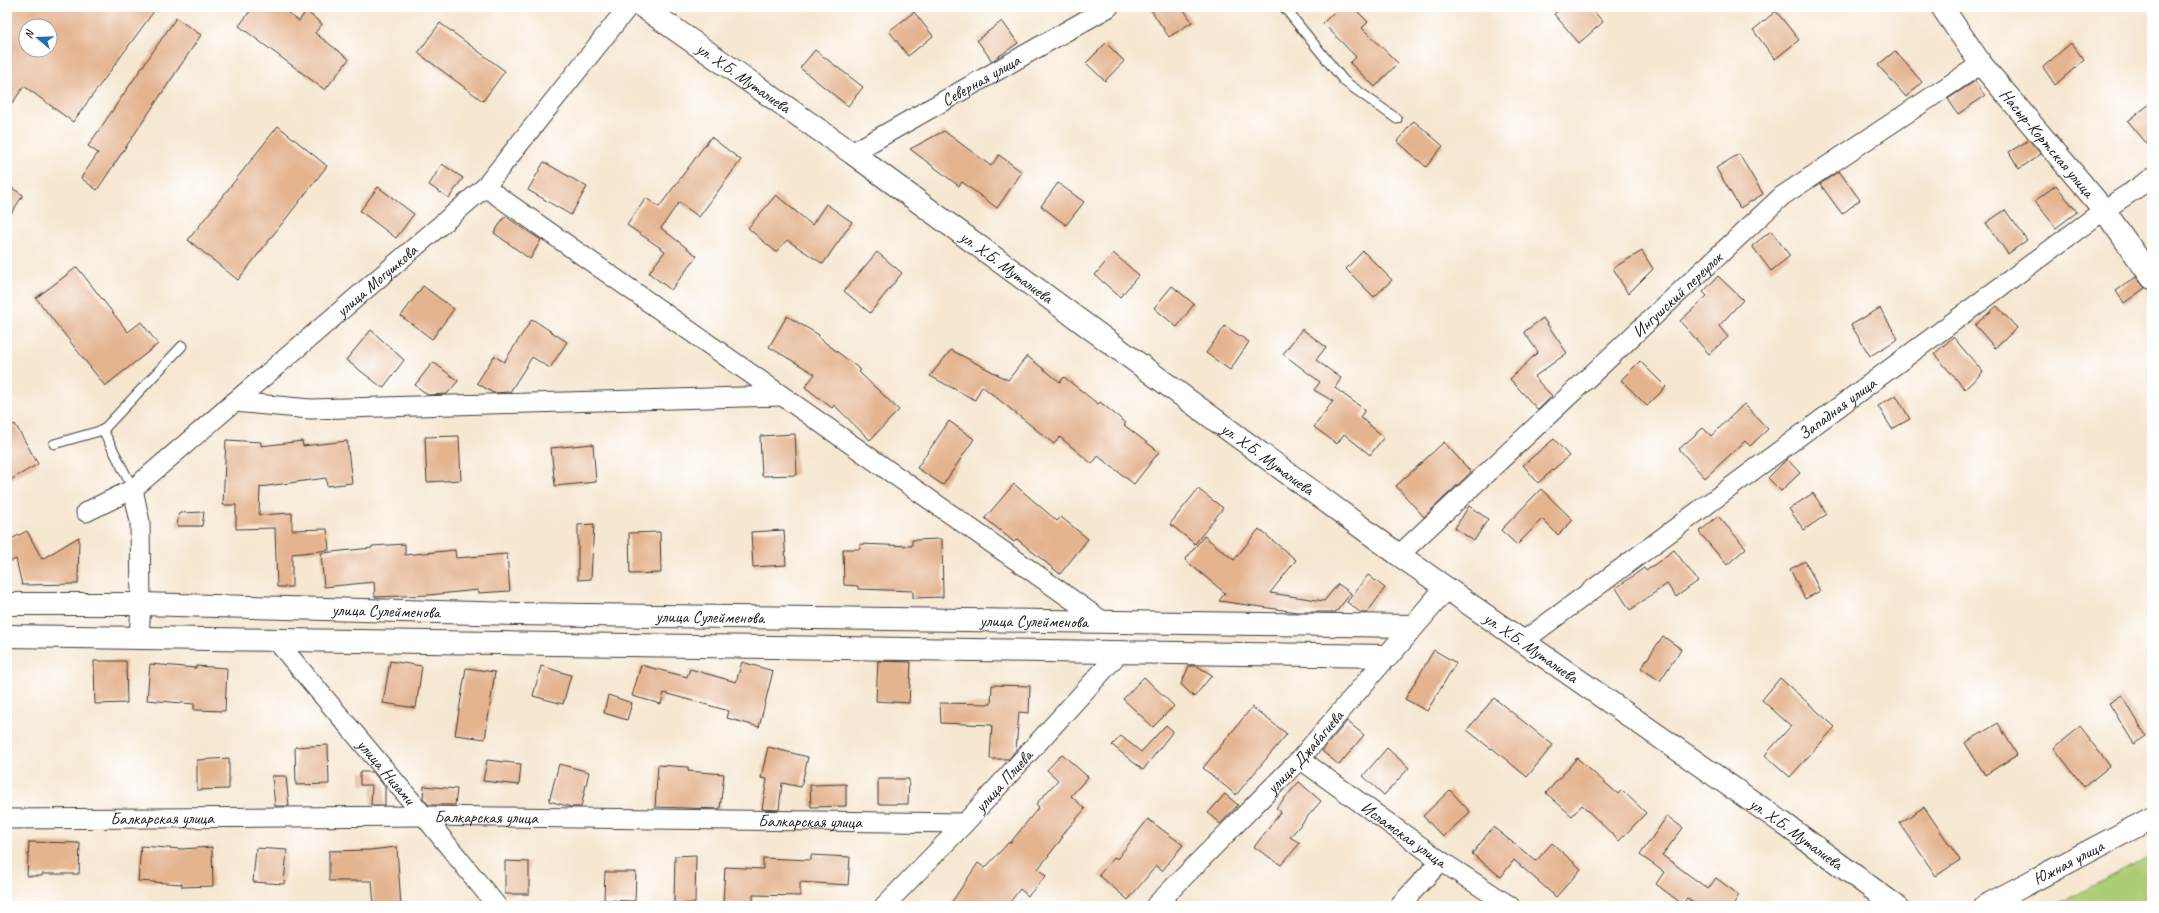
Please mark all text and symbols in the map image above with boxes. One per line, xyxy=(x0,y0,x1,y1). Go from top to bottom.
north arrow xyxy=(18,18,58,58)
text: N xyxy=(21,27,37,40)
street label: ул. Х.Б. Муталиева xyxy=(692,37,795,119)
street label: Северная улица xyxy=(938,49,1025,111)
street label: Насыр-Кортская улица xyxy=(1995,84,2100,203)
street label: ул. Х.Б. Муталиева xyxy=(955,226,1058,309)
street label: улица Могушкова xyxy=(331,239,423,322)
street label: Ингушский переулок xyxy=(1628,246,1728,342)
street label: Западная улица xyxy=(1794,372,1881,445)
street label: ул. Х.Б. Муталиева xyxy=(1216,417,1319,501)
street label: улица Сулейменова xyxy=(331,599,442,623)
street label: улица Сулейменова xyxy=(655,606,766,628)
street label: ул. Х.Б. Муталиева xyxy=(1479,607,1583,688)
street label: улица Сулейменова xyxy=(979,610,1090,633)
street label: улица Джабагиева xyxy=(1261,705,1349,799)
street label: улица Низами xyxy=(352,734,421,810)
street label: улица Плиева xyxy=(970,744,1039,817)
street label: ул. Х.Б. Муталиева xyxy=(1745,793,1848,875)
street label: Исламская улица xyxy=(1357,797,1451,873)
street label: Балкарская улица xyxy=(434,806,539,828)
street label: Балкарская улица xyxy=(110,808,215,829)
street label: Балкарская улица xyxy=(758,810,863,833)
street label: Южная улица xyxy=(2030,835,2108,890)

